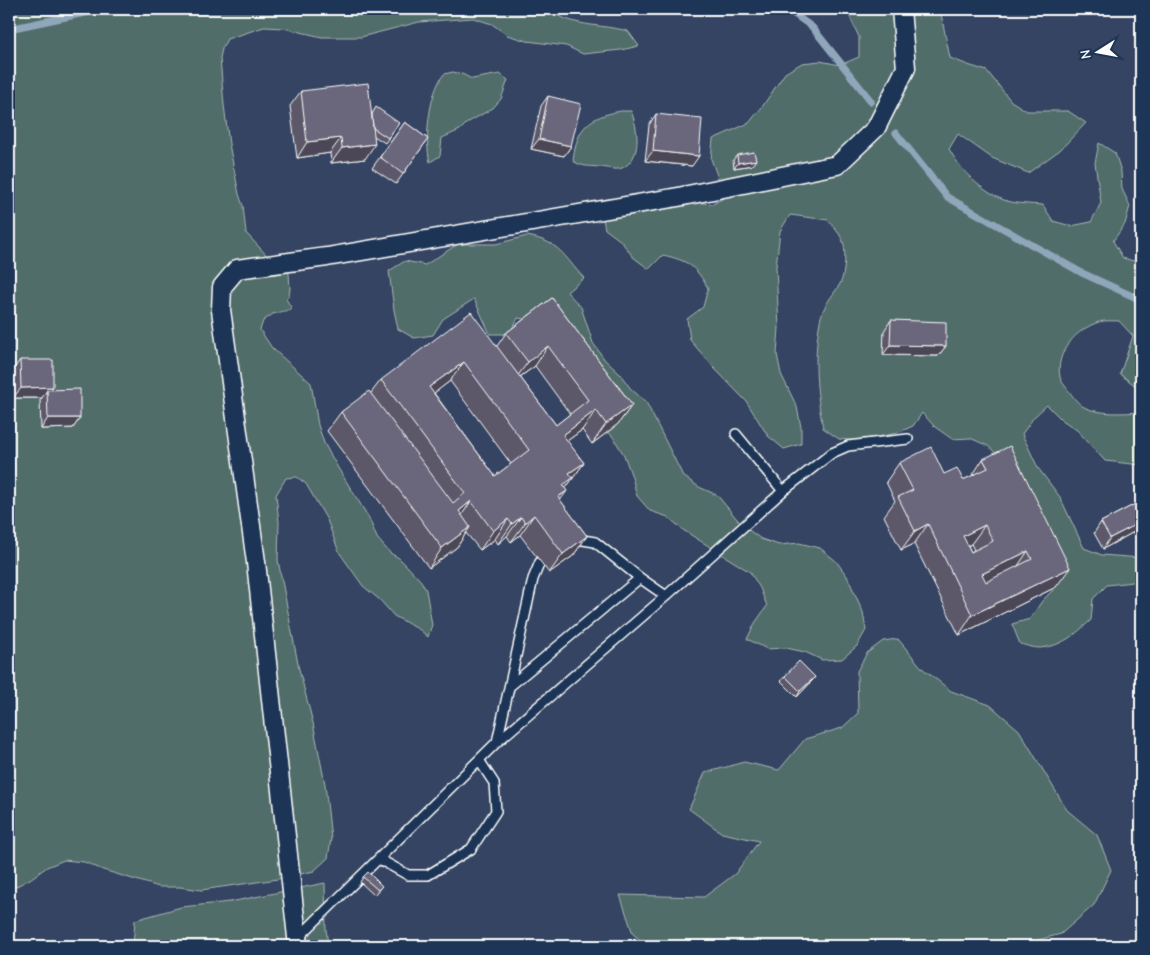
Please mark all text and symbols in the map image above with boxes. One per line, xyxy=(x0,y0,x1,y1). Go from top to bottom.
north arrow xyxy=(1072,28,1122,78)
text: N xyxy=(1077,48,1095,60)

